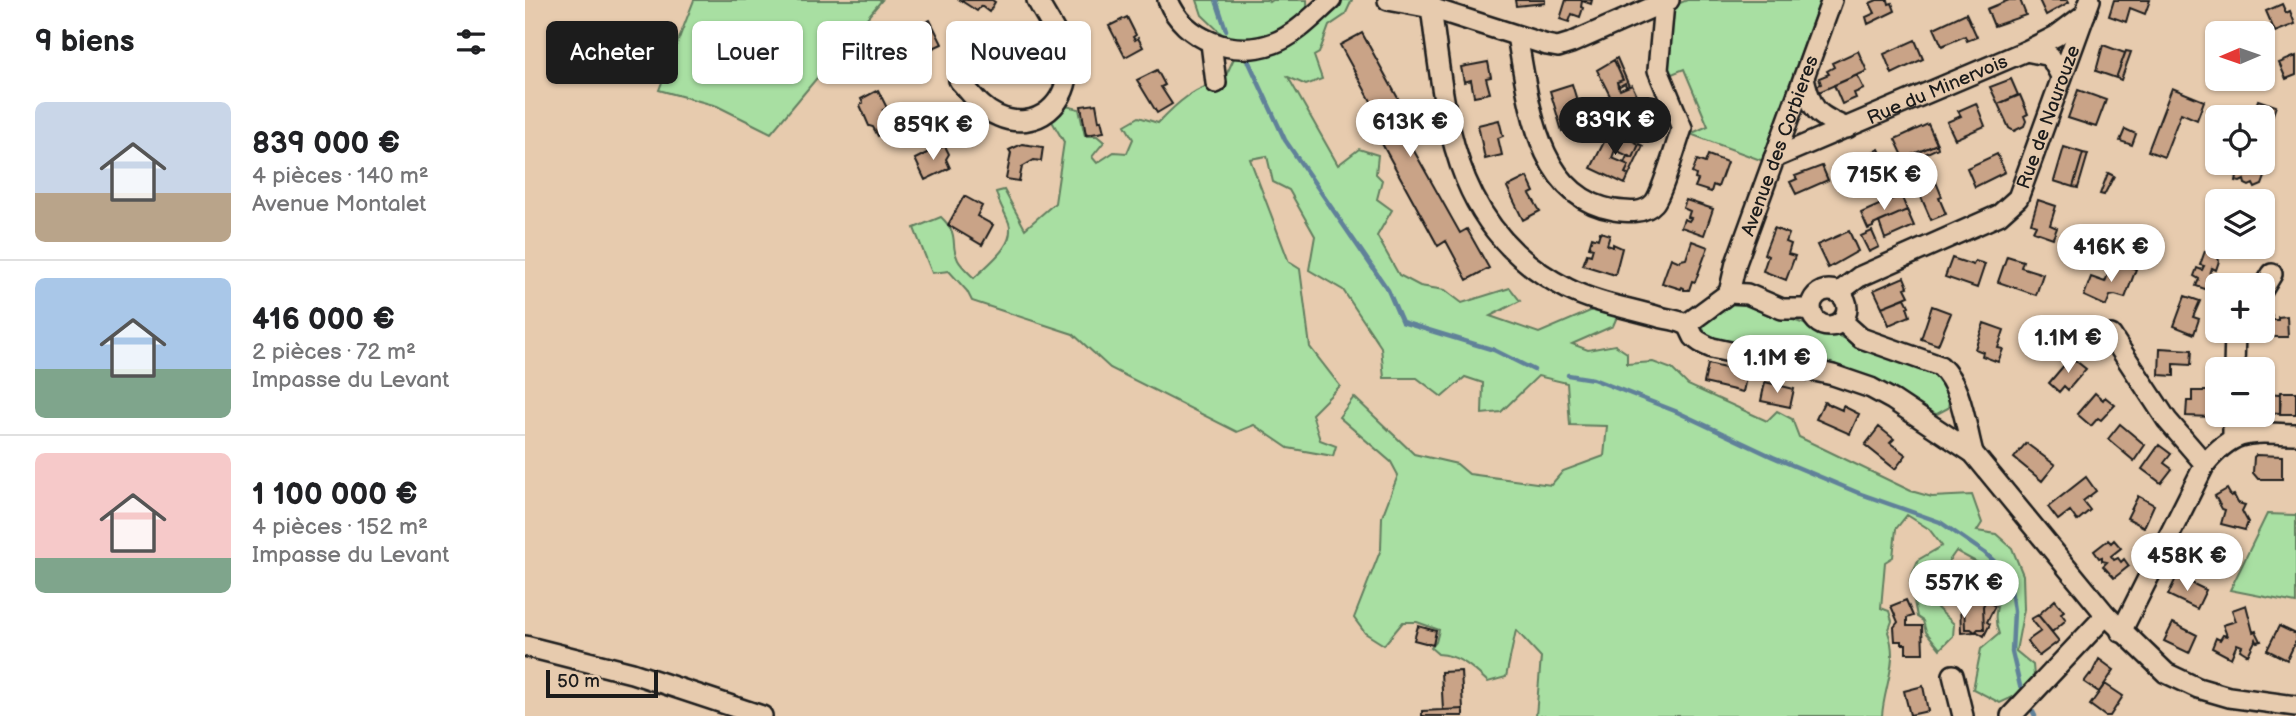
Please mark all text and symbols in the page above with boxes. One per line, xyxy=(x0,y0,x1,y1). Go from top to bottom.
chip: Acheter xyxy=(546,21,678,84)
chip: Louer xyxy=(692,21,803,84)
chip: Filtres xyxy=(817,21,932,84)
chip: Nouveau xyxy=(946,21,1091,84)
north arrow xyxy=(2205,21,2275,91)
map controls xyxy=(2205,21,2275,427)
icon: filters xyxy=(452,23,490,61)
text: 9 biens xyxy=(35,24,134,60)
street label: Rue de Naurouze xyxy=(2012,42,2086,192)
street label: Rue du Minervois xyxy=(1864,50,2011,130)
street label: Avenue des Corbieres xyxy=(1737,53,1824,239)
pin: 839K € xyxy=(1558,97,1672,157)
pin: 613K € xyxy=(1353,100,1467,159)
pin: 859K € xyxy=(876,102,990,162)
button: locate xyxy=(2205,105,2275,175)
text: 839K € xyxy=(1575,106,1655,134)
text: 613K € xyxy=(1372,108,1448,136)
text: 859K € xyxy=(893,111,973,139)
text: 839 000 € xyxy=(252,126,400,162)
icon: home xyxy=(91,130,175,214)
pin: 715K € xyxy=(1827,152,1941,212)
text: 715K € xyxy=(1847,161,1921,189)
text: 4 pièces · 140 m² xyxy=(252,162,429,190)
button: layers xyxy=(2205,189,2275,259)
text: Avenue Montalet xyxy=(252,190,426,218)
pin: 416K € xyxy=(2054,224,2168,284)
text: 416K € xyxy=(2073,233,2149,261)
button: + xyxy=(2205,273,2275,343)
text: 416 000 € xyxy=(252,302,395,338)
icon: home xyxy=(91,306,175,390)
pin: 1.1M € xyxy=(2011,316,2125,375)
text: 1.1M € xyxy=(2034,324,2102,352)
pin: 1.1M € xyxy=(1720,336,1834,395)
text: 2 pièces · 72 m² xyxy=(252,338,416,366)
text: 1.1M € xyxy=(1743,344,1811,372)
button: − xyxy=(2205,357,2275,427)
text: Impasse du Levant xyxy=(252,366,449,394)
text: 1 100 000 € xyxy=(252,477,418,513)
icon: home xyxy=(91,481,175,565)
text: 4 pièces · 152 m² xyxy=(252,513,428,541)
pin: 458K € xyxy=(2130,534,2244,593)
text: Impasse du Levant xyxy=(252,541,449,569)
text: 458K € xyxy=(2147,542,2227,570)
pin: 557K € xyxy=(1907,560,2021,620)
text: 557K € xyxy=(1925,569,2003,597)
scale bar xyxy=(546,667,658,699)
text: 50 m xyxy=(557,670,600,693)

